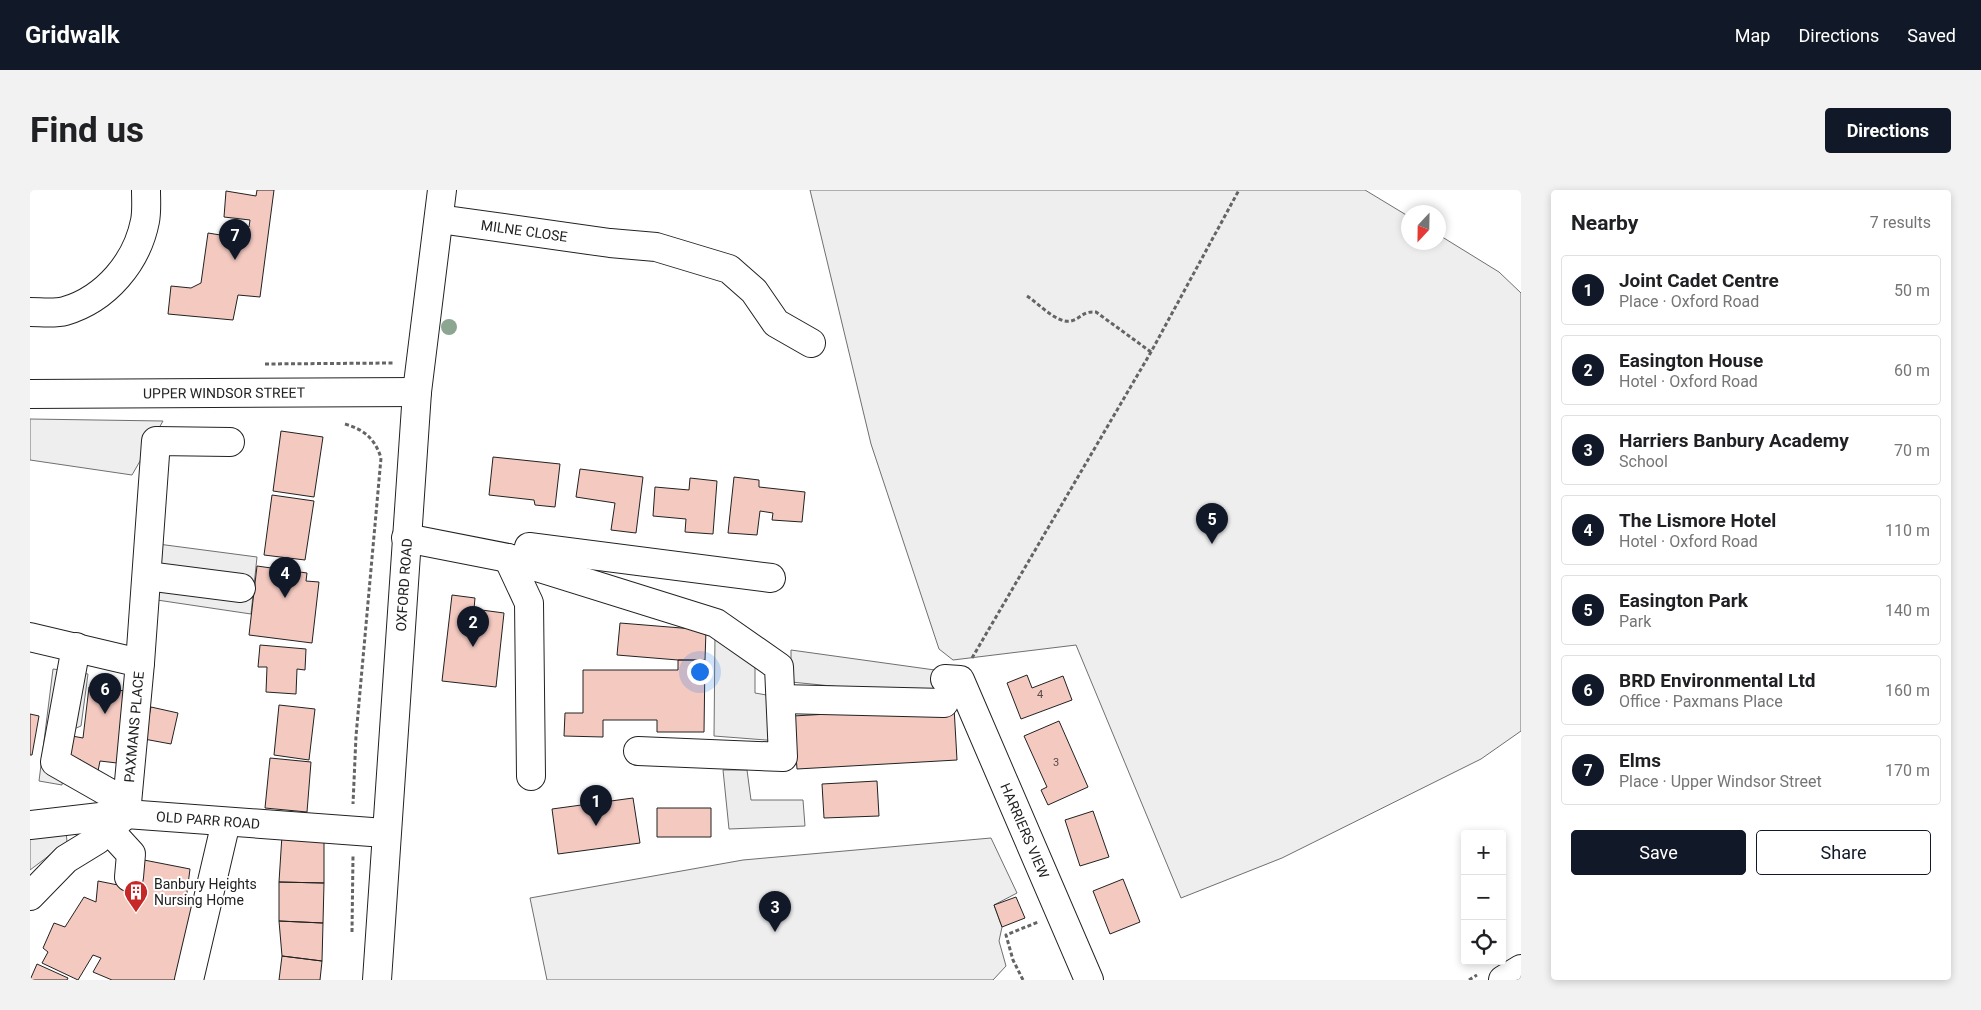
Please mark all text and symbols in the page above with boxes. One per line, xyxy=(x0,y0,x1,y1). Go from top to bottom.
text: Gridwalk xyxy=(25,21,120,49)
text: Map xyxy=(1735,25,1770,46)
text: Directions xyxy=(1798,25,1879,46)
text: Saved xyxy=(1907,25,1956,46)
button: Directions xyxy=(1825,108,1951,153)
text: Find us xyxy=(30,110,144,151)
north arrow xyxy=(1401,205,1446,250)
text: Nearby xyxy=(1571,211,1638,235)
text: 7 results xyxy=(1870,213,1931,232)
street label: MILNE CLOSE xyxy=(480,217,568,245)
pin: 7 xyxy=(219,219,251,260)
text: Joint Cadet Centre xyxy=(1619,269,1779,292)
text: 1 xyxy=(1583,281,1593,300)
text: 50 m xyxy=(1894,281,1930,300)
text: Place · Oxford Road xyxy=(1619,292,1759,311)
text: Easington House xyxy=(1619,349,1763,372)
text: 2 xyxy=(1583,361,1593,380)
text: 60 m xyxy=(1894,361,1930,380)
text: Hotel · Oxford Road xyxy=(1619,372,1758,391)
street label: UPPER WINDSOR STREET xyxy=(143,385,306,401)
text: Harriers Banbury Academy xyxy=(1619,429,1849,452)
text: 3 xyxy=(1583,441,1593,460)
text: 70 m xyxy=(1894,441,1930,460)
text: School xyxy=(1619,452,1668,471)
pin: 5 xyxy=(1196,503,1228,544)
text: The Lismore Hotel xyxy=(1619,509,1776,532)
text: 4 xyxy=(1583,521,1593,540)
text: 110 m xyxy=(1885,521,1930,540)
text: Hotel · Oxford Road xyxy=(1619,532,1758,551)
street label: OXFORD ROAD xyxy=(393,538,415,632)
pin: 4 xyxy=(269,557,301,598)
text: Easington Park xyxy=(1619,589,1748,612)
text: 5 xyxy=(1583,601,1593,620)
text: 140 m xyxy=(1885,601,1930,620)
pin: 2 xyxy=(457,606,489,647)
text: Park xyxy=(1619,612,1651,631)
your location xyxy=(687,659,713,685)
text: BRD Environmental Ltd xyxy=(1619,669,1816,692)
street label: PAXMANS PLACE xyxy=(121,671,147,783)
pin: 6 xyxy=(89,673,121,714)
text: 6 xyxy=(1583,681,1593,700)
text: 160 m xyxy=(1885,681,1930,700)
house number: 4 xyxy=(1037,688,1043,701)
text: Office · Paxmans Place xyxy=(1619,692,1783,711)
text: Elms xyxy=(1619,749,1661,772)
house number: 3 xyxy=(1053,756,1059,769)
text: 7 xyxy=(1583,761,1593,780)
text: 170 m xyxy=(1885,761,1930,780)
text: Place · Upper Windsor Street xyxy=(1619,772,1822,791)
street label: HARRIERS VIEW xyxy=(997,781,1052,881)
pin: 1 xyxy=(580,785,612,826)
street label: OLD PARR ROAD xyxy=(156,808,261,832)
map controls xyxy=(1461,830,1506,965)
button: + xyxy=(1461,830,1506,875)
button: Save xyxy=(1571,830,1746,875)
button: Share xyxy=(1756,830,1931,875)
button: − xyxy=(1461,875,1506,920)
place label: Banbury Heights Nursing Home xyxy=(154,876,257,908)
building icon: Banbury Heights Nursing Home xyxy=(123,879,149,913)
pin: 3 xyxy=(759,891,791,932)
button: locate xyxy=(1461,920,1506,965)

